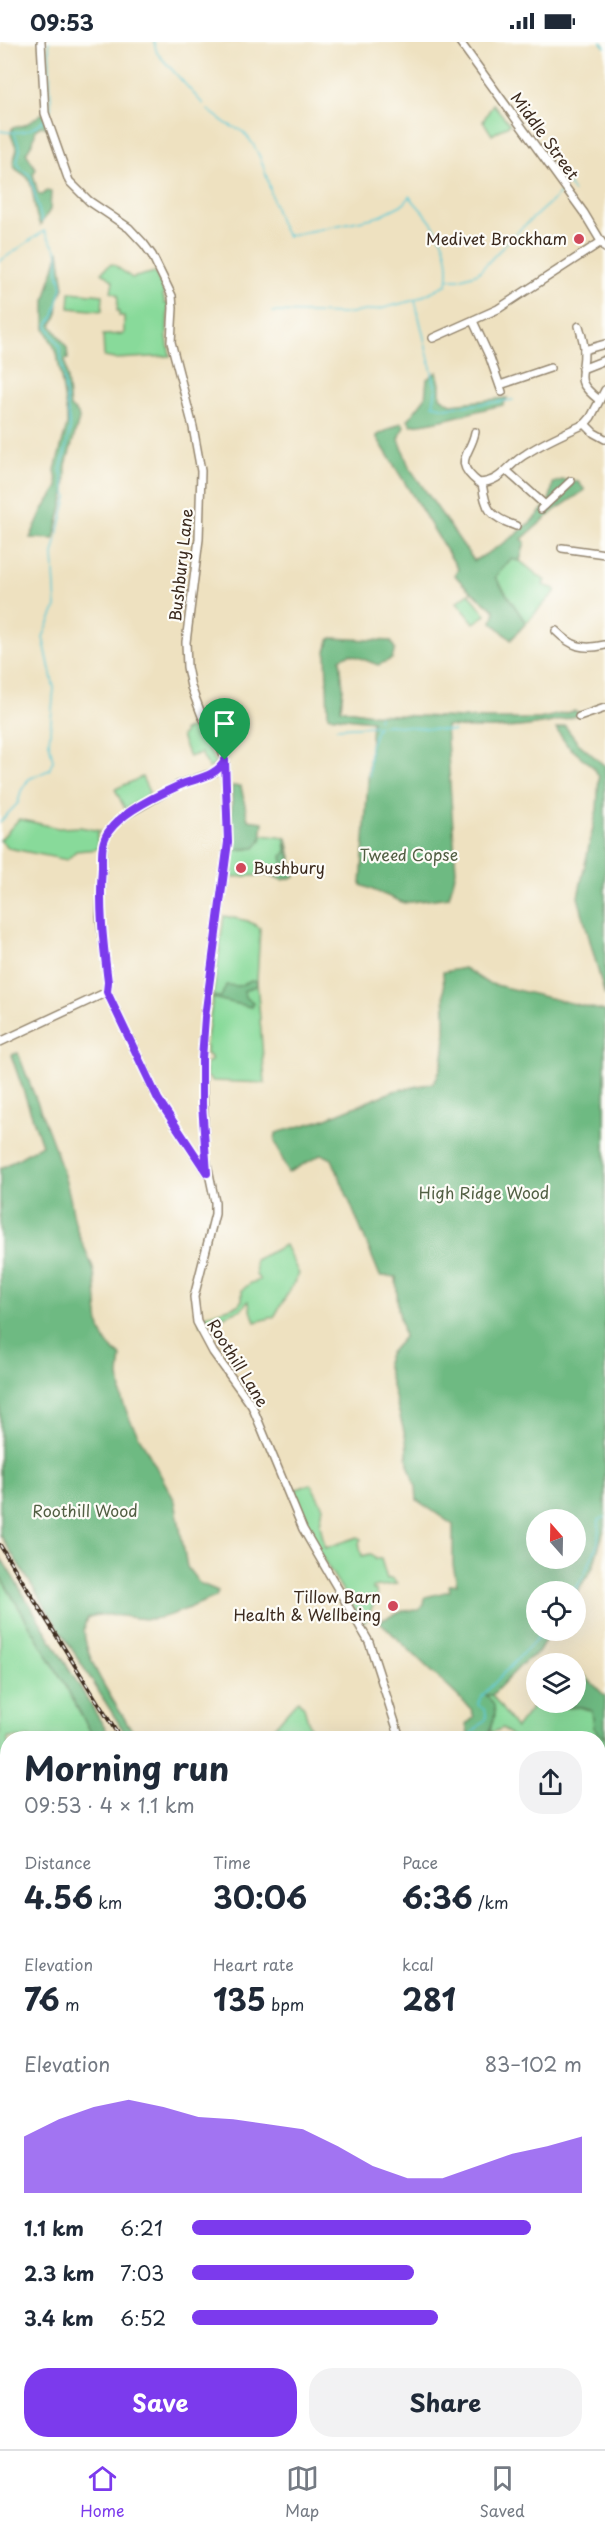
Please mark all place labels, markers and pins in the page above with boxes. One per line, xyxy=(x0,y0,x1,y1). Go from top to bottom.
place label: Medivet Brockham xyxy=(426,226,567,250)
marker: Medivet Brockham xyxy=(572,232,586,246)
pin xyxy=(199,698,250,760)
place label: Bushbury xyxy=(253,855,325,879)
marker: Bushbury xyxy=(234,861,248,875)
place label: Tillow Barn Health & Wellbeing xyxy=(233,1584,381,1626)
marker: Tillow Barn Health & Wellbeing xyxy=(386,1599,400,1613)

